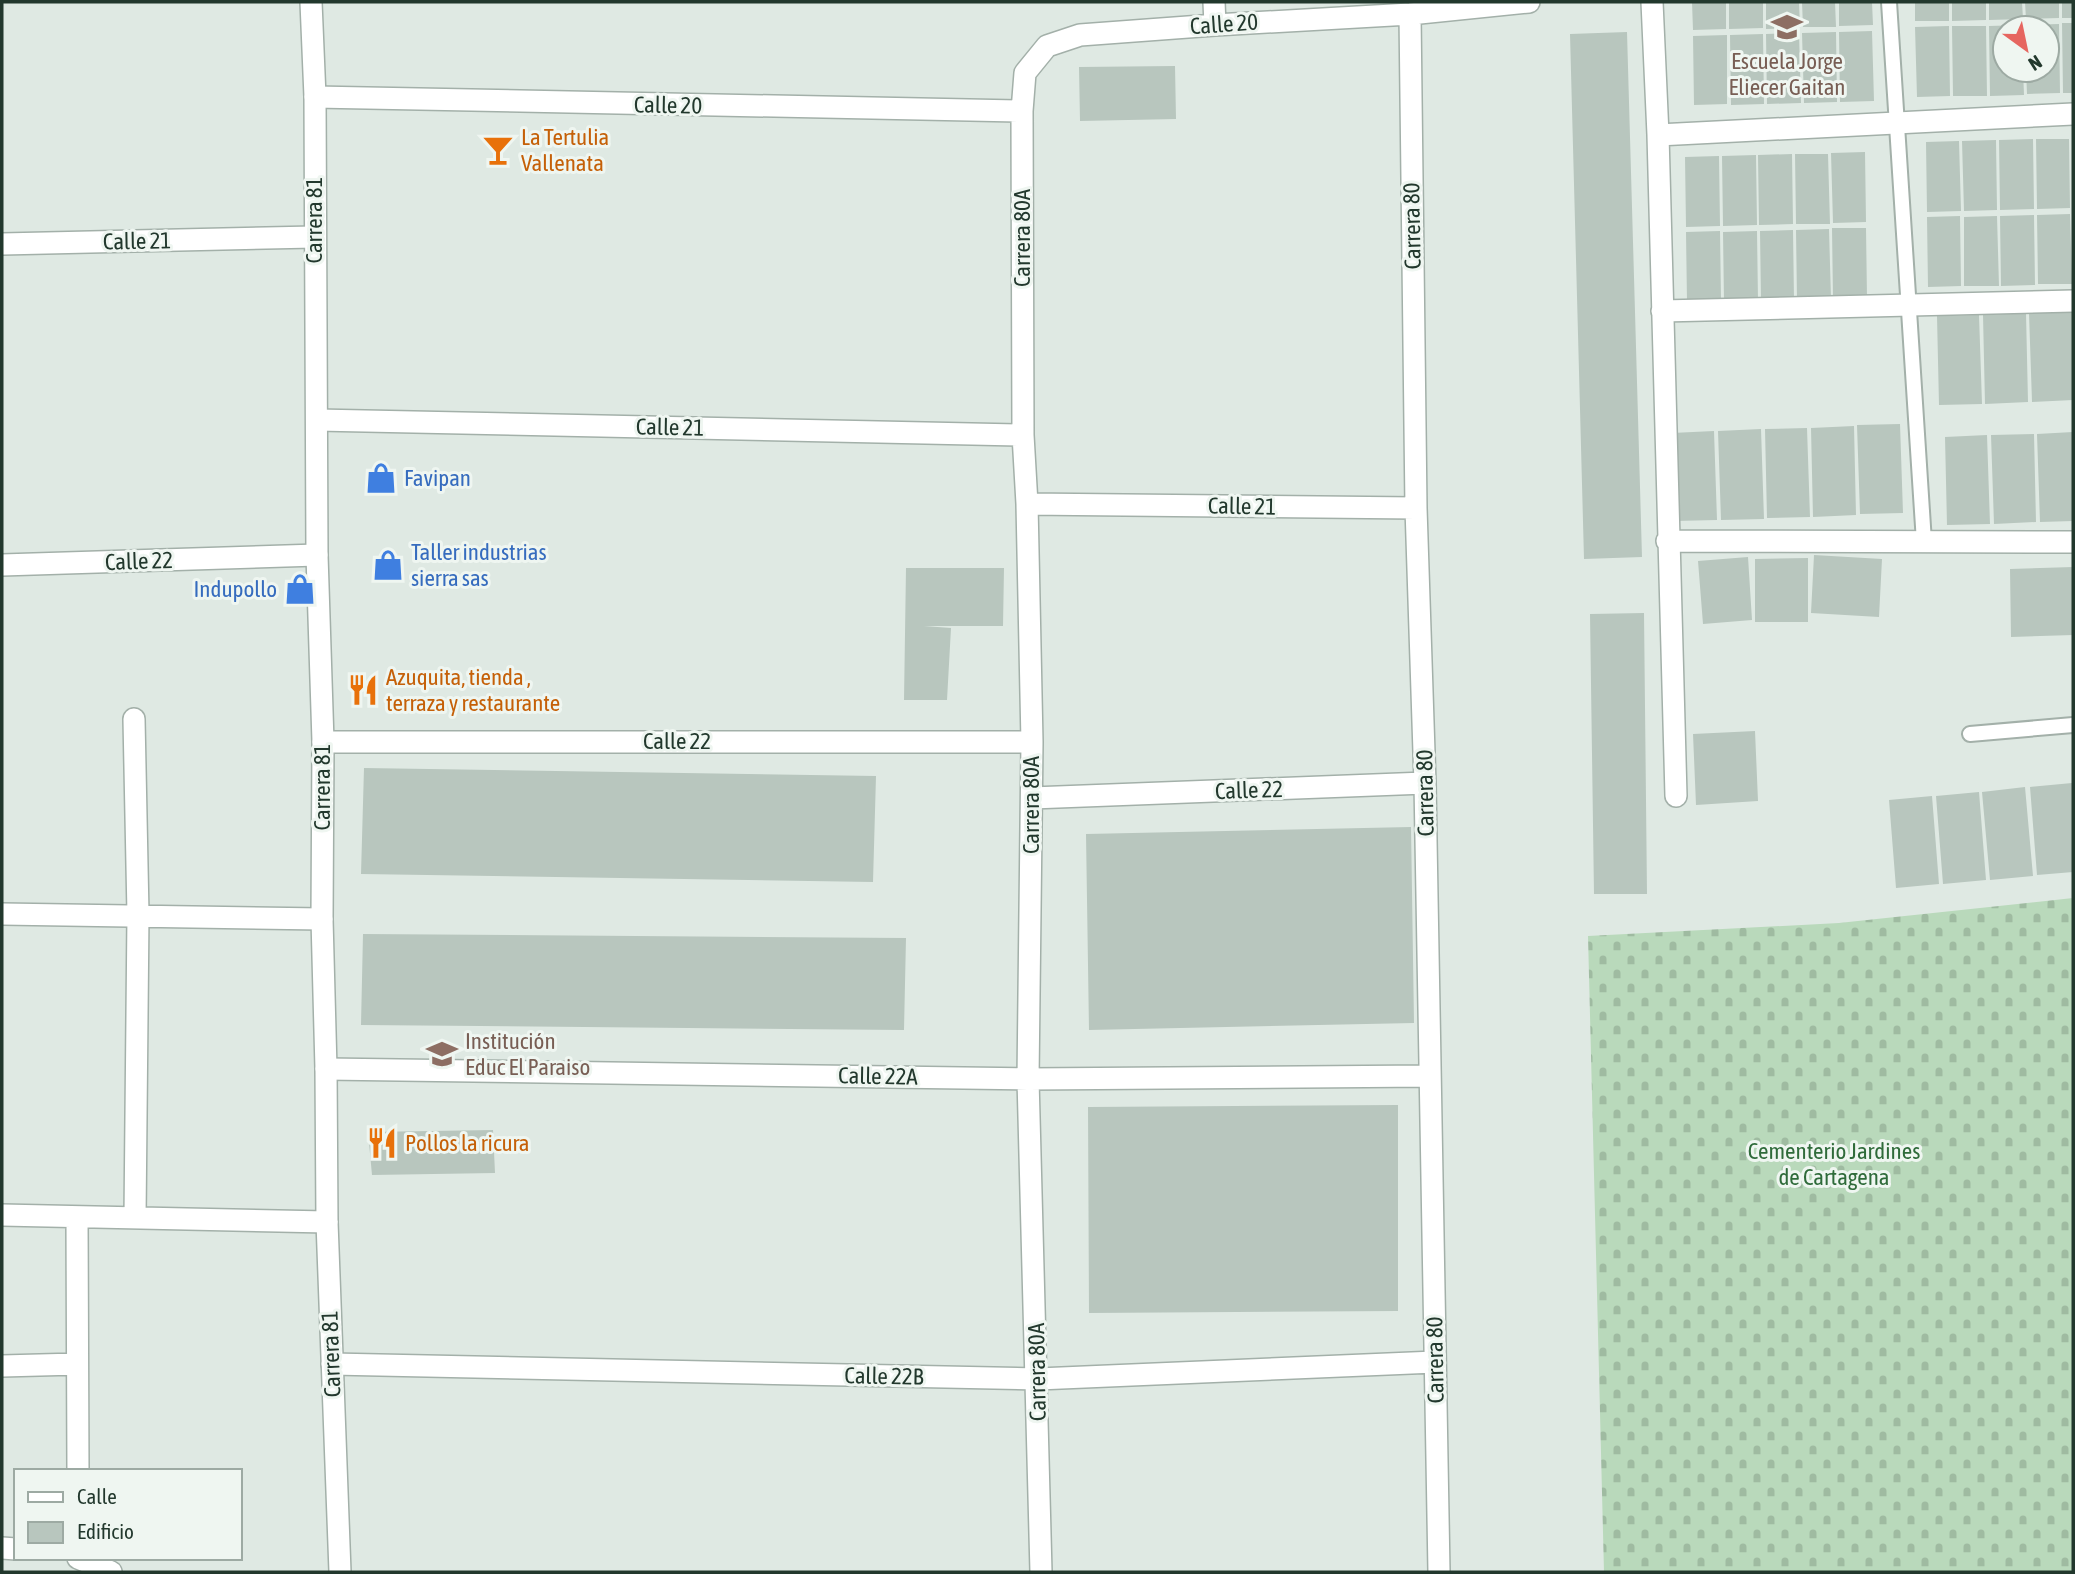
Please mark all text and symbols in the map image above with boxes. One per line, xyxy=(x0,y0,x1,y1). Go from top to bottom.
street label: Calle 20 xyxy=(1189,9,1259,39)
school or university icon: Escuela Jorge Eliecer Gaitan xyxy=(1770,10,1804,44)
north arrow xyxy=(1991,14,2061,84)
place label: Escuela Jorge Eliecer Gaitan xyxy=(1728,48,1846,100)
text: N xyxy=(2025,51,2046,76)
street label: Calle 20 xyxy=(634,91,702,119)
place label: La Tertulia Vallenata xyxy=(521,124,609,176)
bar icon: La Tertulia Vallenata xyxy=(481,133,515,167)
street label: Carrera 81 xyxy=(301,177,327,263)
street label: Carrera 80 xyxy=(1398,182,1426,270)
street label: Carrera 80A xyxy=(1009,188,1035,287)
street label: Calle 21 xyxy=(103,227,171,255)
street label: Calle 21 xyxy=(636,413,704,441)
shop icon: Favipan xyxy=(364,461,398,495)
place label: Favipan xyxy=(404,465,471,491)
street label: Calle 21 xyxy=(1208,492,1276,520)
place label: Taller industrias sierra sas xyxy=(411,539,547,591)
street label: Calle 22 xyxy=(104,547,174,575)
shop icon: Taller industrias sierra sas xyxy=(371,548,405,582)
shop icon: Indupollo xyxy=(283,572,317,606)
place label: Indupollo xyxy=(193,576,277,602)
place label: Azuquita, tienda , terraza y restaurante xyxy=(386,664,560,716)
restaurant icon: Azuquita, tienda , terraza y restaurante xyxy=(346,673,380,707)
street label: Calle 22 xyxy=(643,728,711,754)
street label: Carrera 81 xyxy=(309,744,335,830)
street label: Carrera 80 xyxy=(1411,749,1439,837)
street label: Carrera 80A xyxy=(1018,755,1044,854)
street label: Calle 22 xyxy=(1214,776,1284,804)
place label: Institución Educ El Paraiso xyxy=(465,1028,590,1080)
school or university icon: Institución Educ El Paraiso xyxy=(425,1037,459,1071)
street label: Calle 22A xyxy=(838,1062,919,1090)
restaurant icon: Pollos la ricura xyxy=(365,1126,399,1160)
place label: Pollos la ricura xyxy=(405,1130,530,1156)
park label: Cementerio Jardines de Cartagena xyxy=(1748,1138,1920,1190)
street label: Carrera 81 xyxy=(316,1310,346,1398)
street label: Carrera 80 xyxy=(1421,1316,1449,1404)
street label: Carrera 80A xyxy=(1023,1322,1051,1421)
street label: Calle 22B xyxy=(844,1362,924,1390)
legend xyxy=(14,1469,242,1560)
text: Calle xyxy=(77,1484,117,1508)
text: Edificio xyxy=(77,1519,134,1543)

